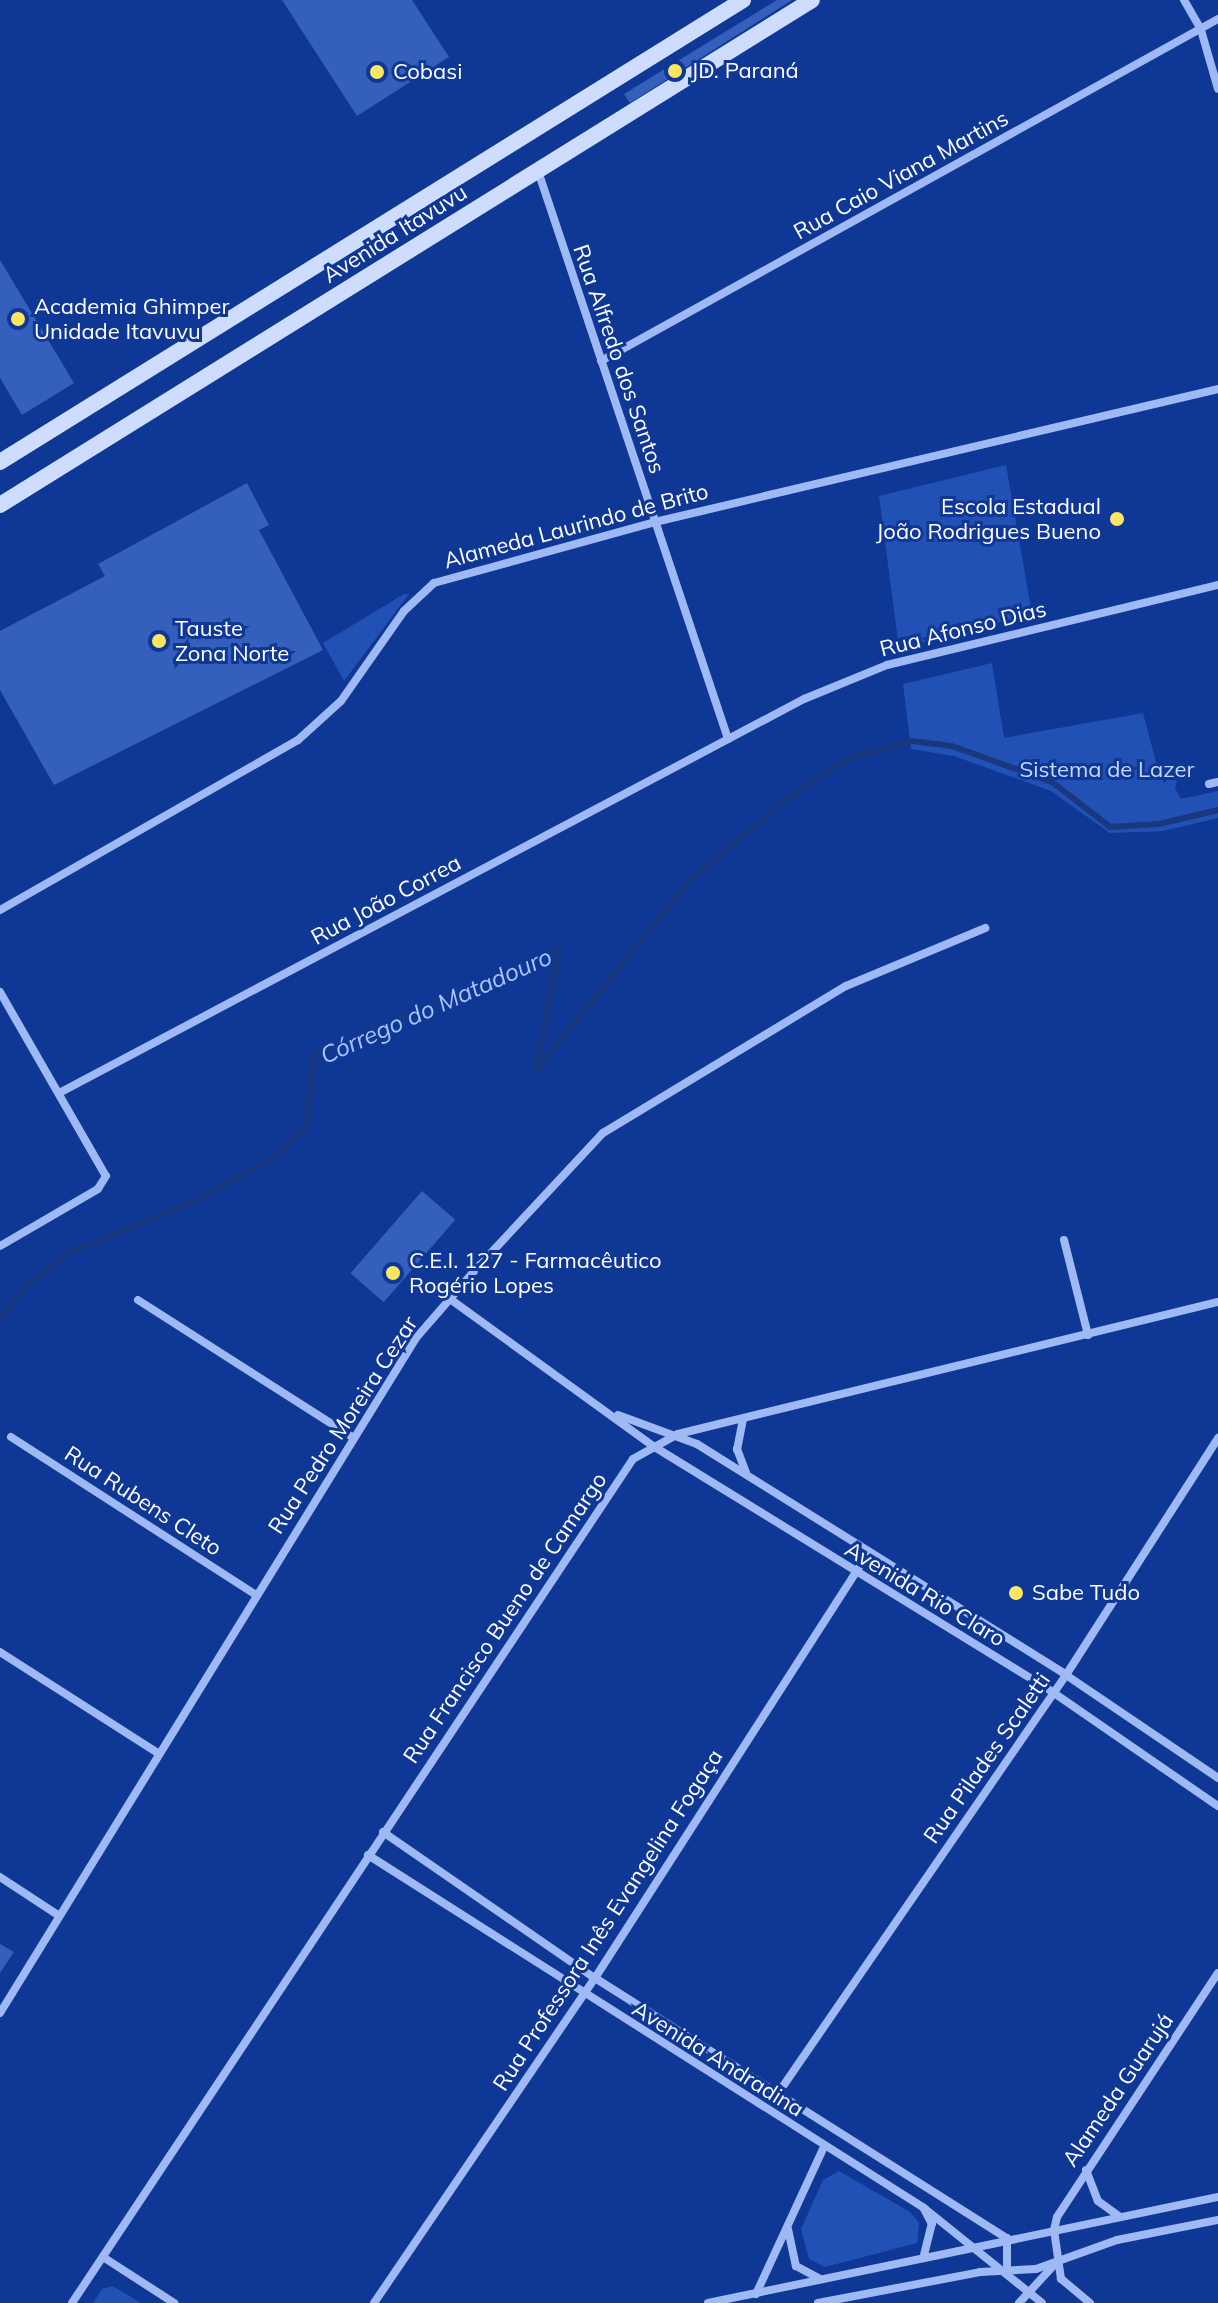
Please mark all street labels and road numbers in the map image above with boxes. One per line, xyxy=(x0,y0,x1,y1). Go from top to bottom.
street label: Rua Caio Viana Martins xyxy=(789,105,1013,245)
street label: Avenida Itavuvu xyxy=(318,179,472,289)
street label: Rua Alfredo dos Santos xyxy=(567,241,671,477)
street label: Alameda Laurindo de Brito xyxy=(441,478,711,574)
street label: Rua Afonso Dias xyxy=(877,596,1049,662)
street label: Rua João Correa xyxy=(307,849,465,951)
street label: Rua Pedro Moreira Cezar xyxy=(263,1311,423,1539)
street label: Rua Rubens Cleto xyxy=(60,1440,226,1562)
street label: Rua Francisco Bueno de Camargo xyxy=(398,1468,612,1768)
street label: Avenida Rio Claro xyxy=(840,1536,1010,1652)
street label: Rua Pilades Scaletti xyxy=(918,1668,1056,1848)
street label: Rua Professora Inês Evangelina Fogaça xyxy=(488,1744,728,2096)
street label: Avenida Andradina xyxy=(627,1996,809,2122)
street label: Alameda Guarujá xyxy=(1057,2008,1179,2172)

